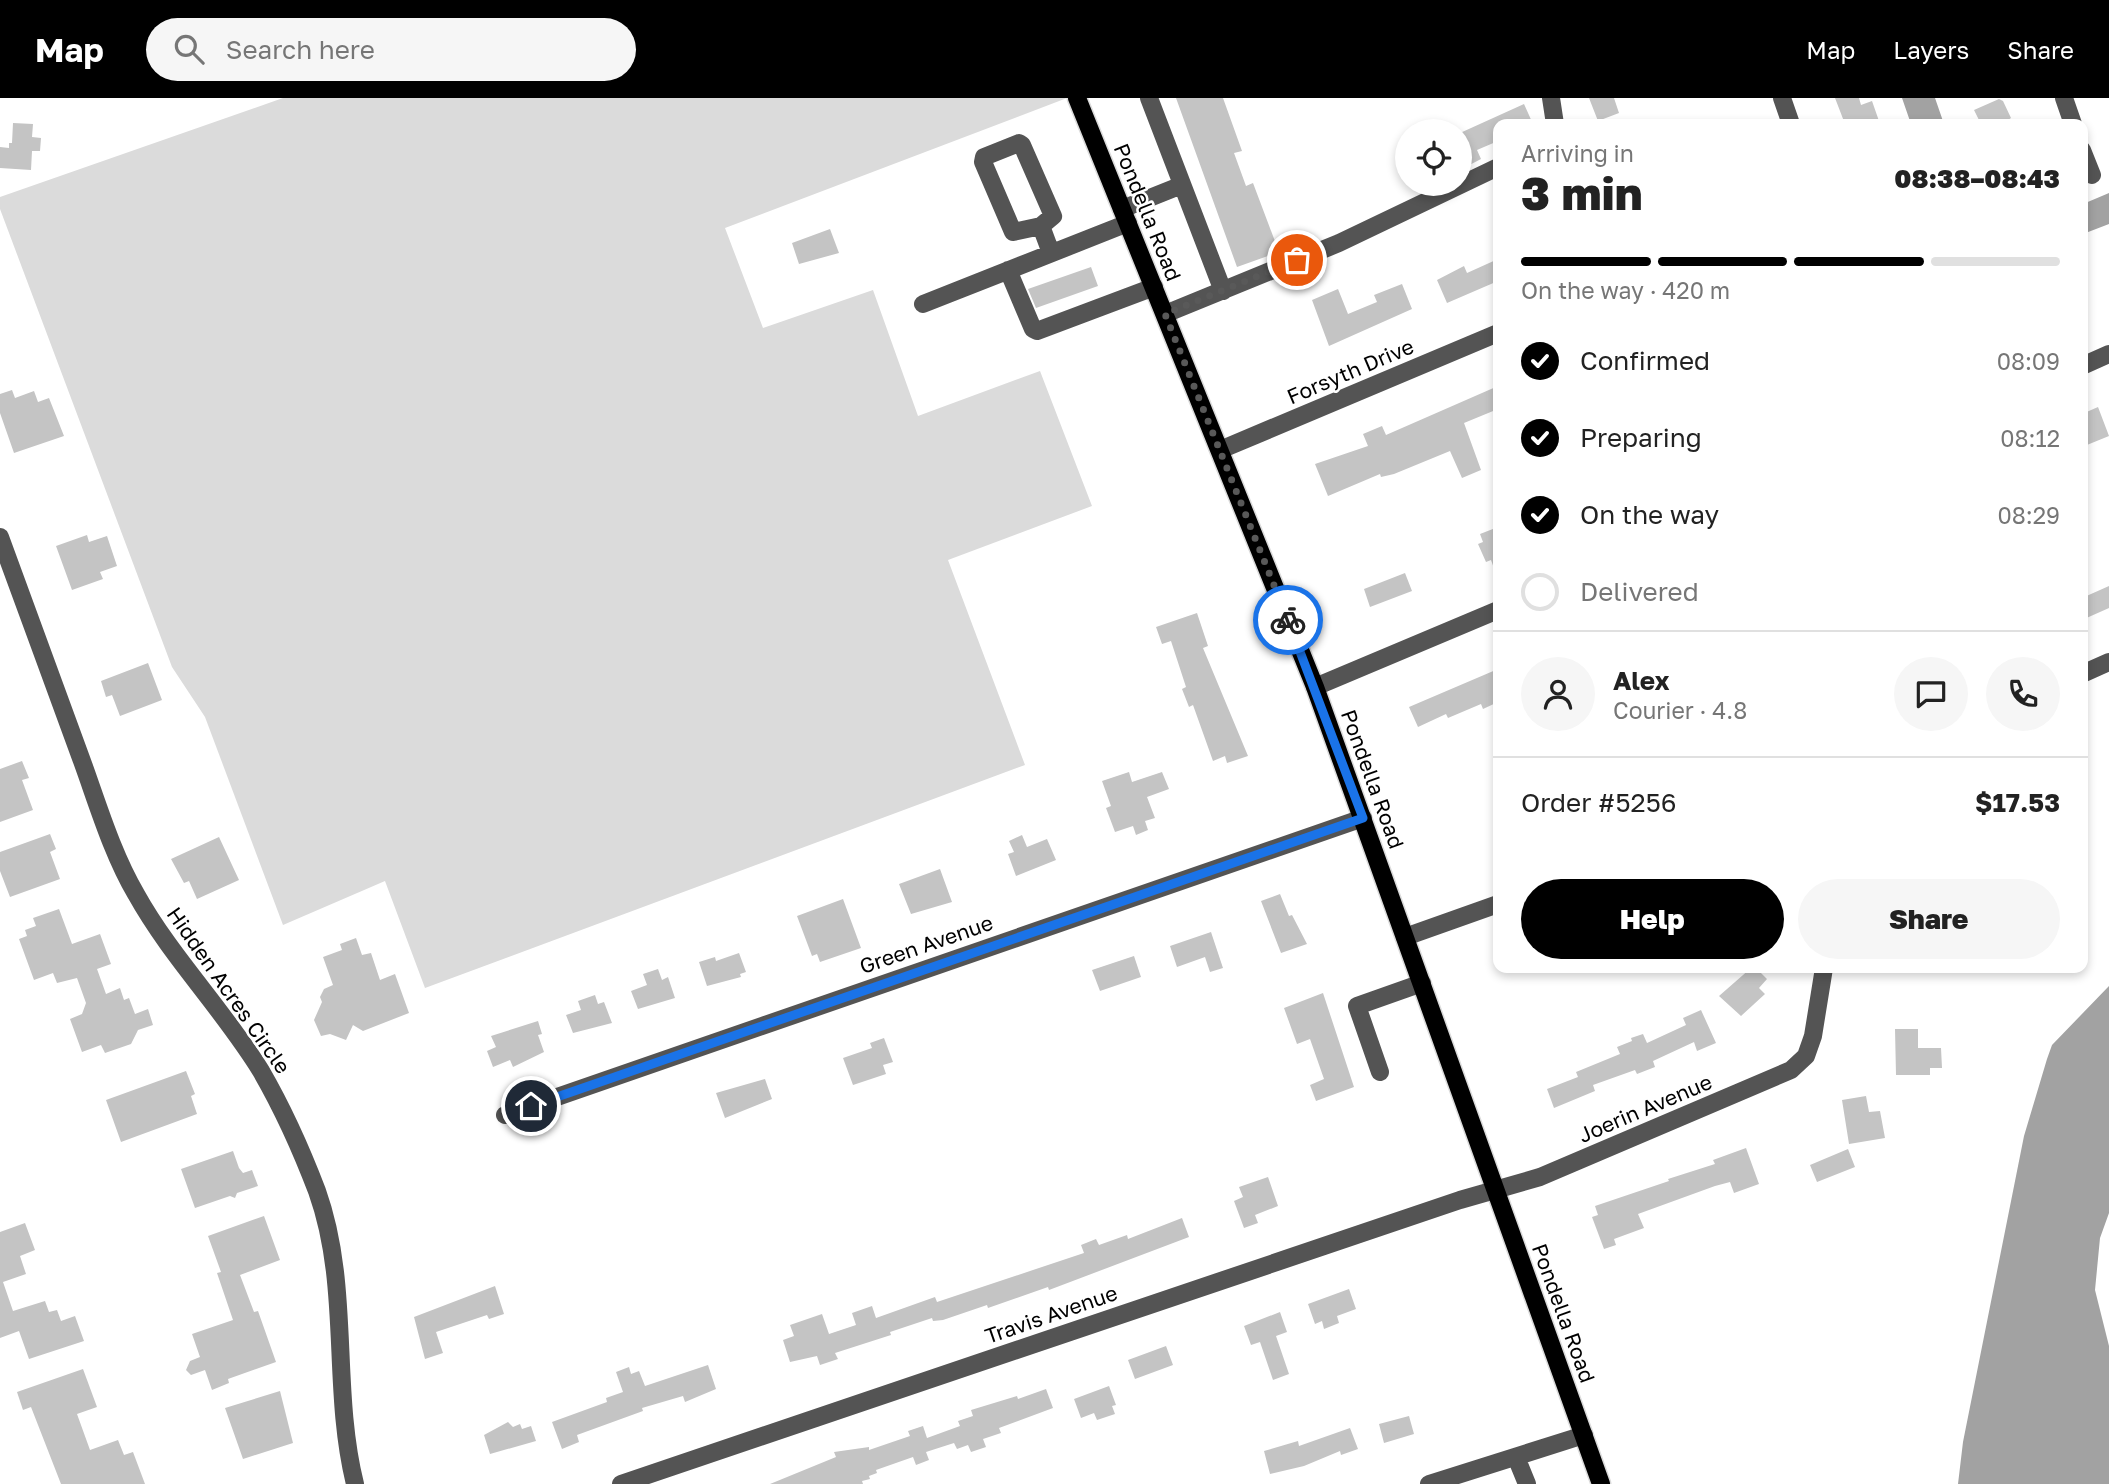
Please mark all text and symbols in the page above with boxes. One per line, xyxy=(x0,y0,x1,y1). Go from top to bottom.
search box xyxy=(146,18,636,81)
text: Map xyxy=(35,30,104,69)
icon: search xyxy=(170,30,208,68)
text: Search here xyxy=(226,34,375,65)
text: Map xyxy=(1806,35,1855,64)
text: Layers xyxy=(1893,35,1969,64)
text: Share xyxy=(2007,35,2074,64)
map controls xyxy=(1395,119,1472,196)
button: locate xyxy=(1395,119,1472,196)
street label: Pondella Road xyxy=(1109,139,1187,285)
text: Arriving in xyxy=(1521,139,1634,167)
text: 08:38–08:43 xyxy=(1894,163,2060,194)
text: 3 min xyxy=(1521,165,1643,220)
pin xyxy=(1267,230,1327,290)
icon: bag xyxy=(1278,241,1316,279)
text: On the way · 420 m xyxy=(1521,276,1730,304)
street label: Forsyth Drive xyxy=(1283,333,1417,409)
icon: check xyxy=(1521,342,1559,380)
text: Confirmed xyxy=(1580,345,1710,376)
text: 08:09 xyxy=(1997,347,2060,375)
icon: check xyxy=(1521,419,1559,457)
text: Preparing xyxy=(1580,422,1702,453)
text: 08:12 xyxy=(2000,424,2060,452)
icon: check xyxy=(1521,496,1559,534)
text: On the way xyxy=(1580,499,1719,530)
text: 08:29 xyxy=(1998,501,2060,529)
text: Delivered xyxy=(1580,576,1699,607)
courier xyxy=(1253,585,1323,655)
icon: bike xyxy=(1269,601,1307,639)
button: person xyxy=(1521,657,1595,731)
button: chat xyxy=(1894,657,1968,731)
button: phone xyxy=(1986,657,2060,731)
text: Alex xyxy=(1613,665,1670,696)
text: Courier · 4.8 xyxy=(1613,696,1747,724)
street label: Pondella Road xyxy=(1336,706,1410,852)
text: Order #5256 xyxy=(1521,787,1676,818)
text: $17.53 xyxy=(1975,787,2060,818)
button: Help xyxy=(1521,879,1784,959)
button: Share xyxy=(1798,879,2060,959)
street label: Hidden Acres Circle xyxy=(162,902,296,1078)
street label: Green Avenue xyxy=(856,909,996,979)
street label: Joerin Avenue xyxy=(1574,1068,1716,1148)
pin xyxy=(501,1076,561,1136)
icon: home xyxy=(512,1087,550,1125)
street label: Pondella Road xyxy=(1527,1240,1601,1386)
street label: Travis Avenue xyxy=(981,1279,1121,1349)

